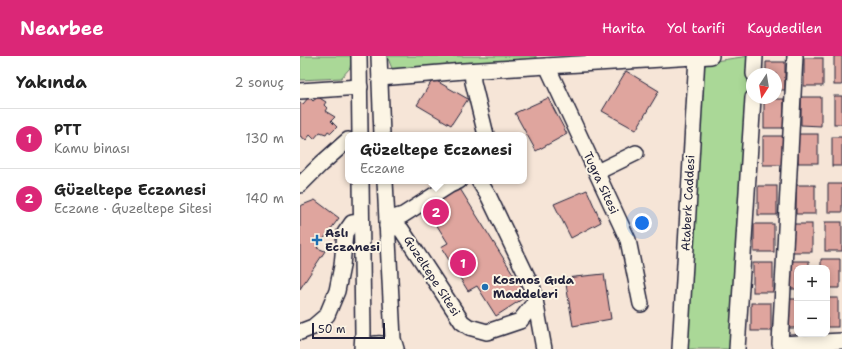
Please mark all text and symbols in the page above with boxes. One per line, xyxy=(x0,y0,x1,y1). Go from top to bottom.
text: Nearbee xyxy=(20,16,104,41)
text: Harita xyxy=(602,19,645,37)
text: Yol tarifi xyxy=(667,19,725,37)
text: Kaydedilen xyxy=(747,19,822,37)
north arrow xyxy=(746,68,782,104)
text: Yakında xyxy=(16,71,87,93)
text: 2 sonuç xyxy=(235,74,284,91)
text: PTT xyxy=(54,120,82,140)
text: 1 xyxy=(26,130,32,147)
text: 130 m xyxy=(246,130,284,147)
popup xyxy=(345,132,527,184)
text: Kamu binası xyxy=(54,140,130,157)
text: Güzeltepe Eczanesi xyxy=(360,140,512,160)
street label: Tugra Sitesi xyxy=(580,149,622,217)
street label: Ataberk Caddesi xyxy=(677,155,699,251)
text: Eczane xyxy=(360,160,405,177)
text: Güzeltepe Eczanesi xyxy=(54,180,206,200)
text: 2 xyxy=(24,190,34,207)
text: 140 m xyxy=(245,190,284,207)
pin: 2 xyxy=(423,197,449,227)
text: Eczane · Guzeltepe Sitesi xyxy=(54,200,212,217)
your location xyxy=(632,213,652,233)
place label: Aslı Eczanesi xyxy=(325,225,380,255)
street label: Guzeltepe Sitesi xyxy=(400,233,464,319)
marker: Aslı Eczanesi xyxy=(312,235,322,245)
pin: 1 xyxy=(450,248,476,278)
map controls xyxy=(794,265,830,337)
button: + xyxy=(794,265,830,301)
place label: Kosmos Gıda Maddeleri xyxy=(493,272,575,302)
marker: Kosmos Gıda Maddeleri xyxy=(480,282,490,292)
button: − xyxy=(794,301,830,337)
scale bar xyxy=(312,321,385,340)
text: 50 m xyxy=(318,322,346,337)

